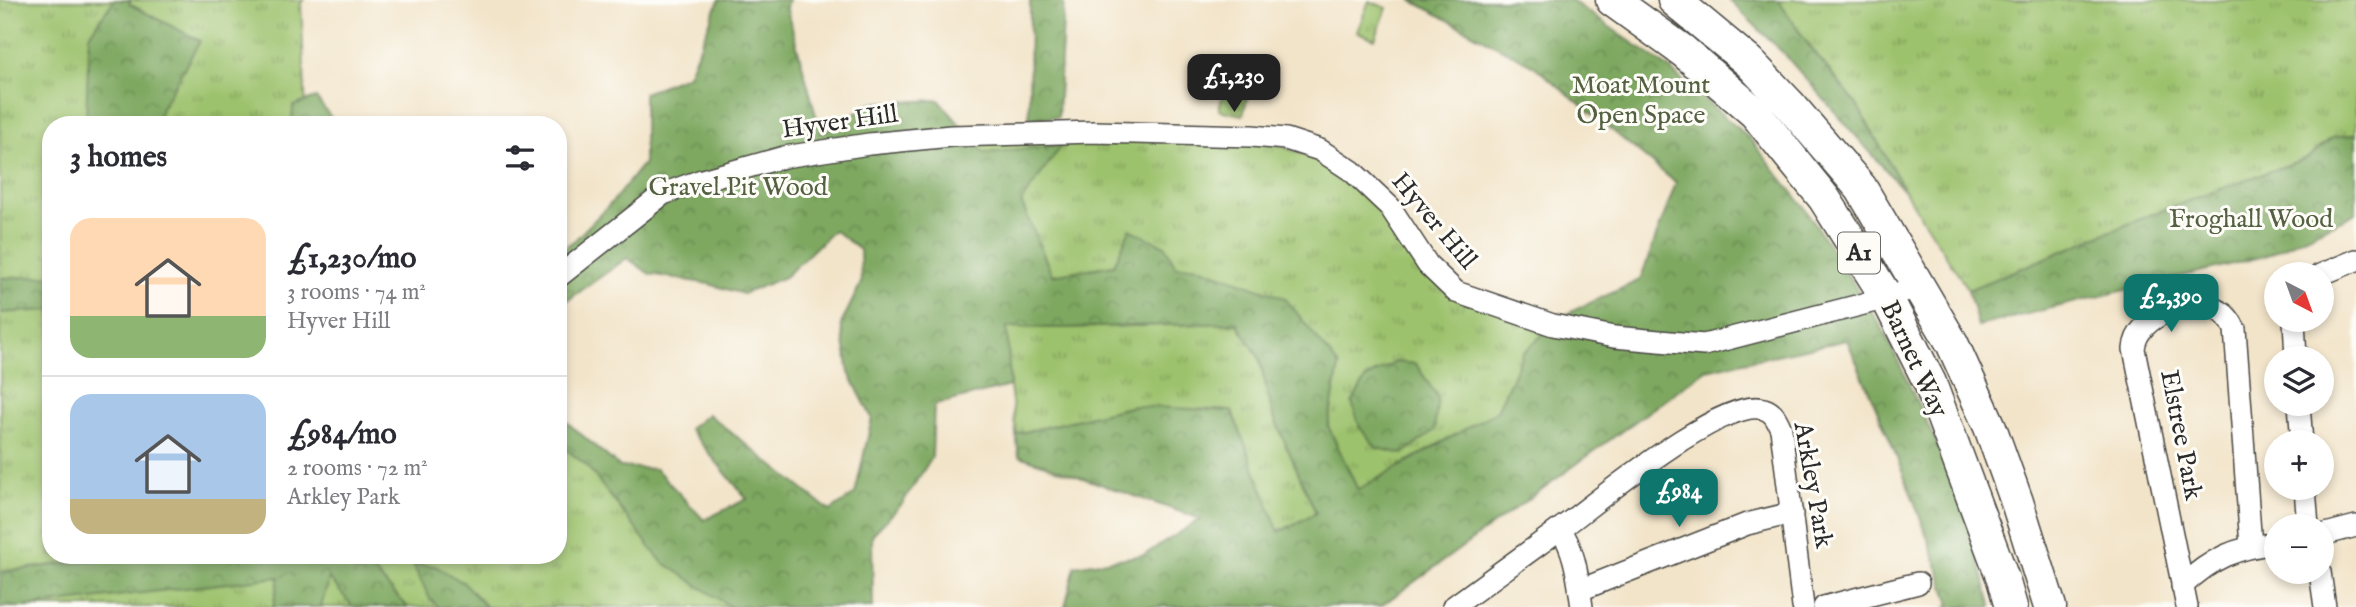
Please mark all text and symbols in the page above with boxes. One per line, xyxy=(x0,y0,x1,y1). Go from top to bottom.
pin: £1,230 xyxy=(1177,54,1291,114)
text: £1,230 xyxy=(1203,62,1265,91)
park label: Moat Mount Open Space xyxy=(1572,69,1710,132)
street label: Hyver Hill xyxy=(780,97,901,146)
text: 3 homes xyxy=(70,139,167,177)
icon: filters xyxy=(501,139,539,177)
street label: Hyver Hill xyxy=(1384,166,1485,277)
park label: Gravel Pit Wood xyxy=(648,171,828,204)
park label: Froghall Wood xyxy=(2169,203,2333,236)
road number: A1 xyxy=(1838,232,1880,274)
text: £1,230/mo xyxy=(287,240,416,278)
icon: home xyxy=(126,246,210,330)
north arrow xyxy=(2264,262,2334,332)
map controls xyxy=(2264,262,2334,584)
pin: £2,390 xyxy=(2114,274,2228,334)
text: 3 rooms · 74 m² xyxy=(287,278,426,307)
text: £2,390 xyxy=(2140,282,2202,311)
street label: Barnet Way xyxy=(1873,295,1956,423)
text: Hyver Hill xyxy=(287,307,390,336)
button: layers xyxy=(2264,346,2334,416)
street label: Elstree Park xyxy=(2152,367,2210,504)
text: £984/mo xyxy=(287,416,397,454)
street label: Arkley Park xyxy=(1785,418,1841,552)
icon: home xyxy=(126,422,210,506)
button: + xyxy=(2264,430,2334,500)
text: 2 rooms · 72 m² xyxy=(287,454,428,483)
pin: £984 xyxy=(1638,470,1720,529)
text: £984 xyxy=(1656,477,1702,506)
text: Arkley Park xyxy=(287,483,400,512)
button: − xyxy=(2264,514,2334,584)

